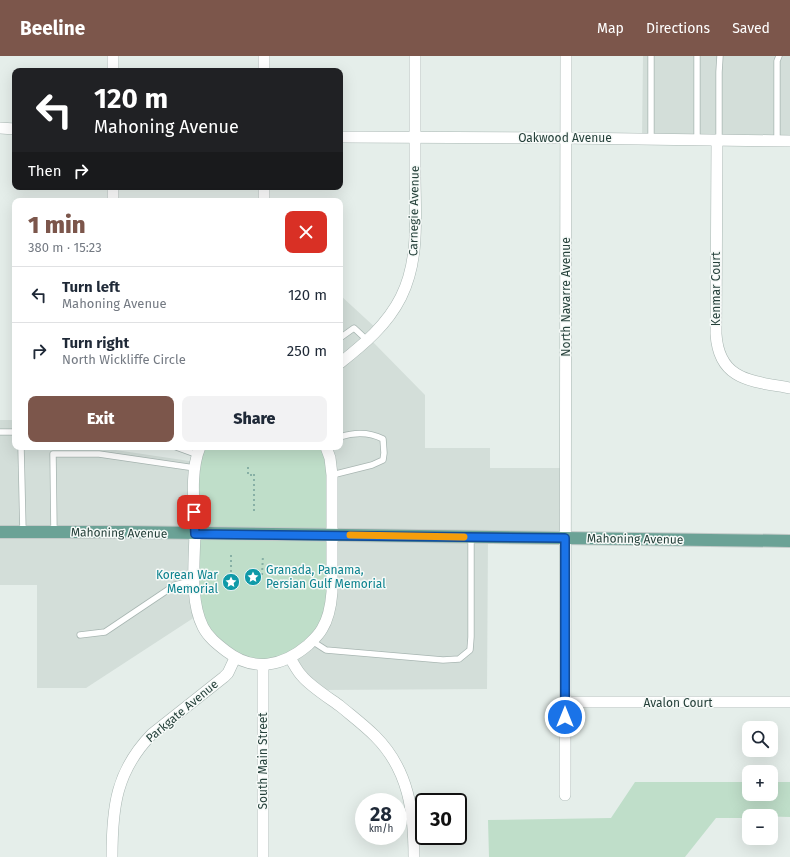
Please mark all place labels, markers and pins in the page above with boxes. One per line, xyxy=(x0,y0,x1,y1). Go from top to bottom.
pin xyxy=(177,495,211,529)
place label: Granada, Panama, Persian Gulf Memorial xyxy=(266,563,386,591)
place icon: Granada, Panama, Persian Gulf Memorial xyxy=(243,567,263,587)
place label: Korean War Memorial xyxy=(156,568,218,596)
place icon: Korean War Memorial xyxy=(221,572,241,592)

